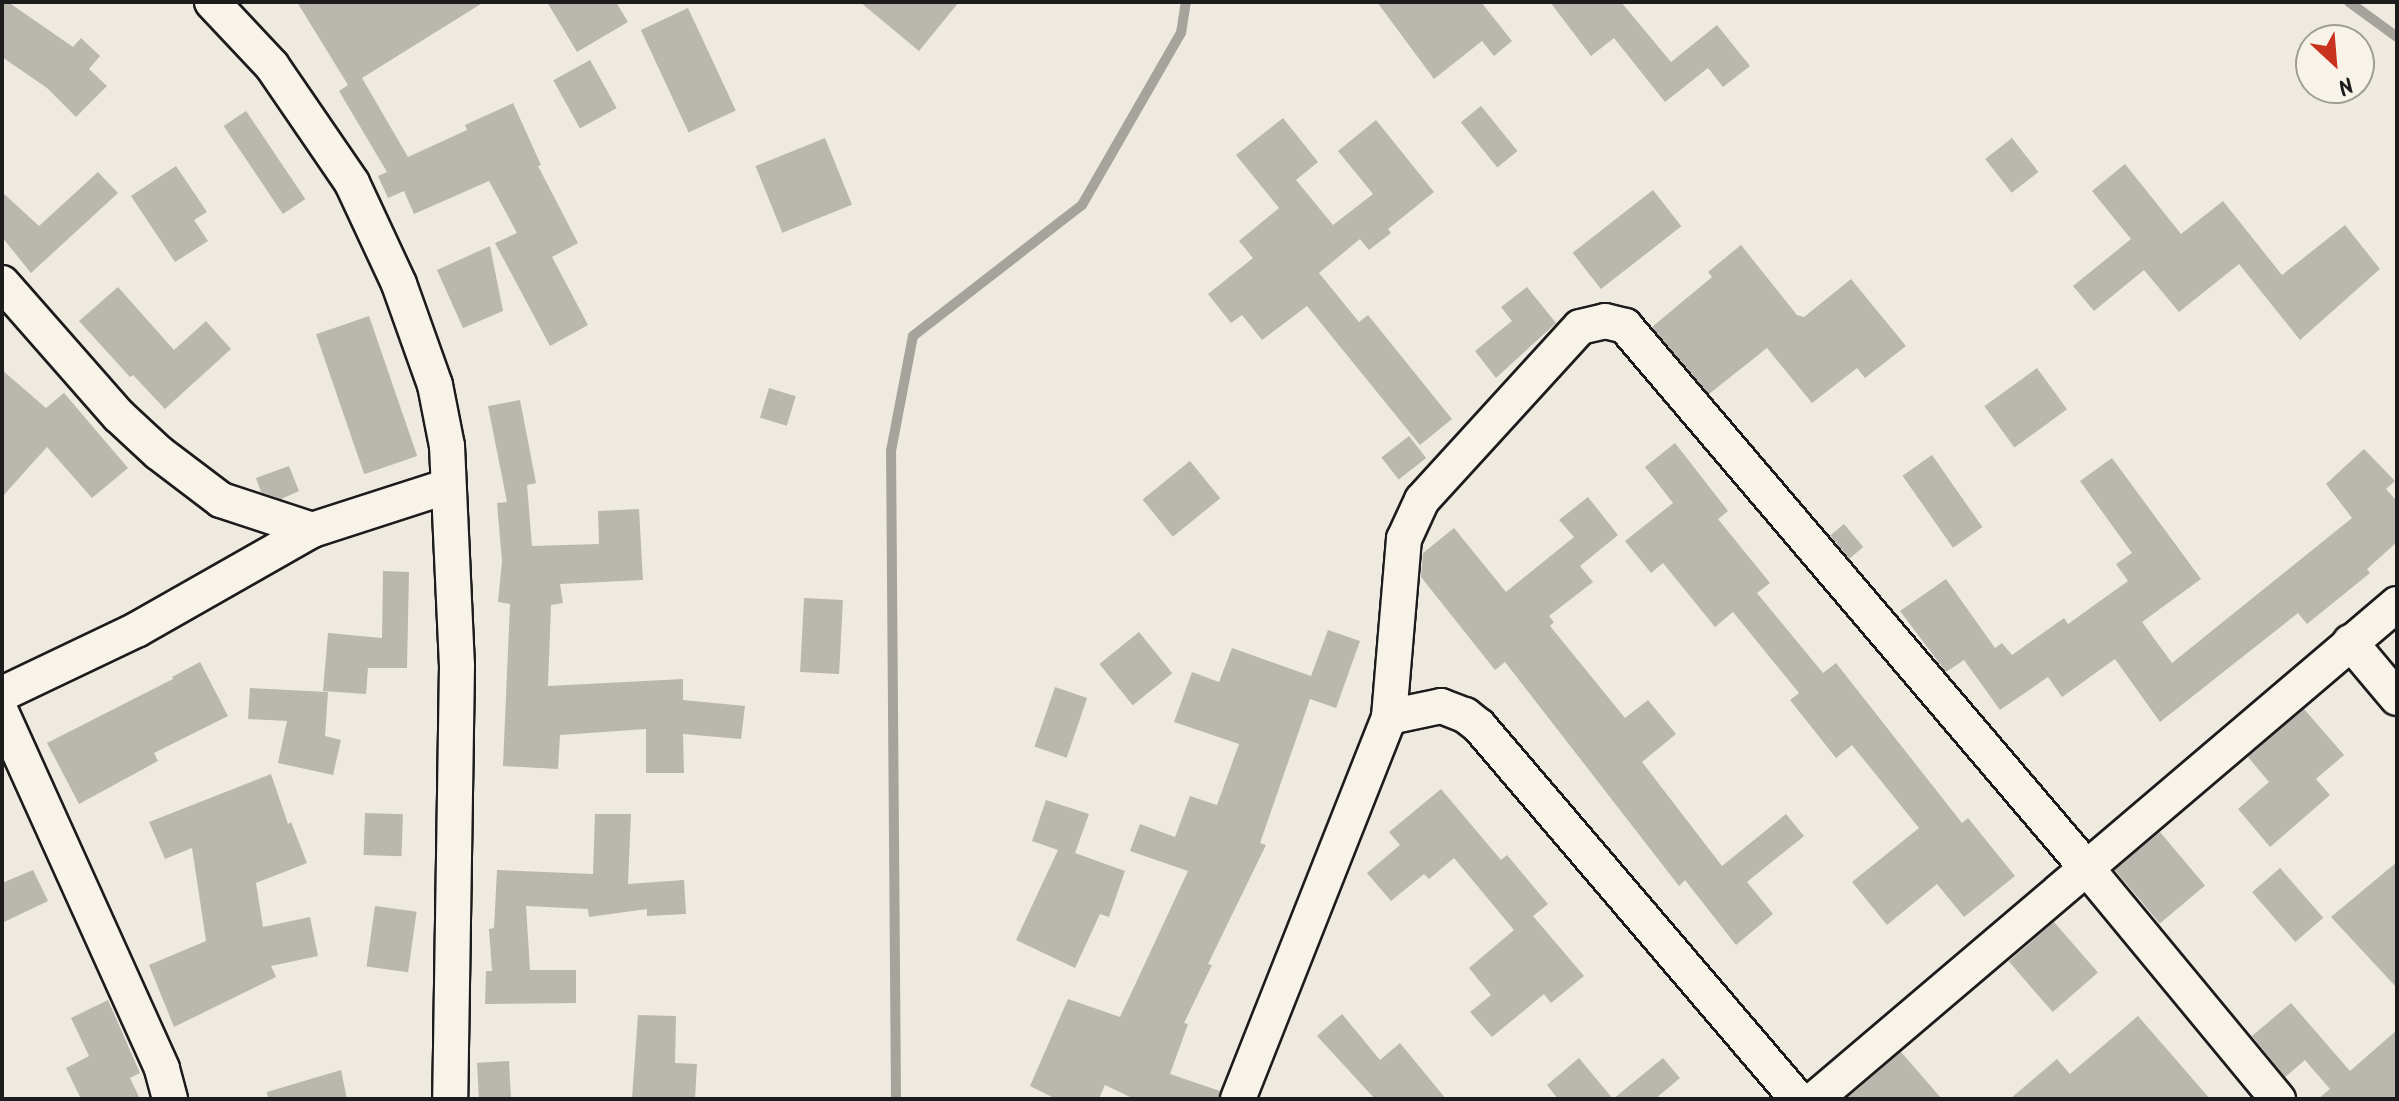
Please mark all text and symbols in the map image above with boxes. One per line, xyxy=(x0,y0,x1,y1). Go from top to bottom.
north arrow xyxy=(2295,24,2375,104)
text: N xyxy=(2331,65,2359,103)

